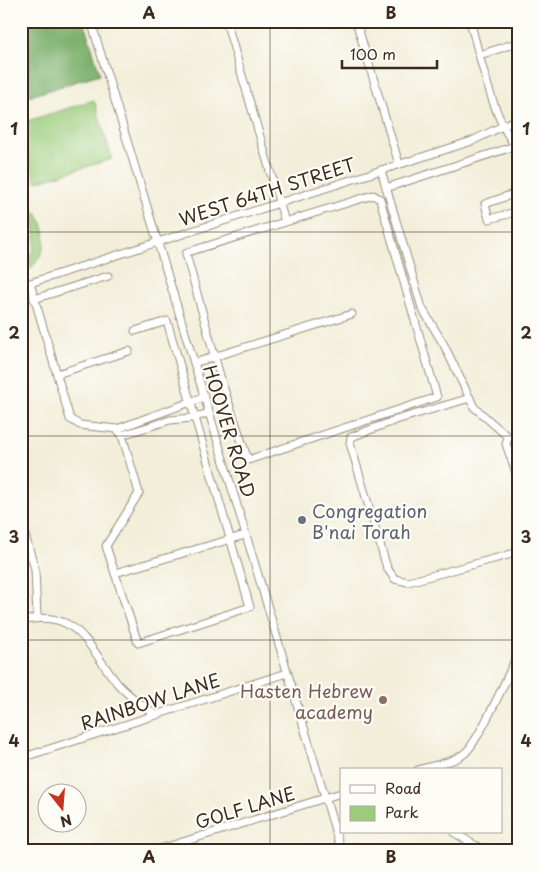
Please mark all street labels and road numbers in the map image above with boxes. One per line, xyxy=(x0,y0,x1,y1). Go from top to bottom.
street label: WEST 64TH STREET xyxy=(175,150,359,232)
street label: HOOVER ROAD xyxy=(197,361,263,501)
street label: RAINBOW LANE xyxy=(77,666,223,736)
street label: GOLF LANE xyxy=(192,779,298,835)

